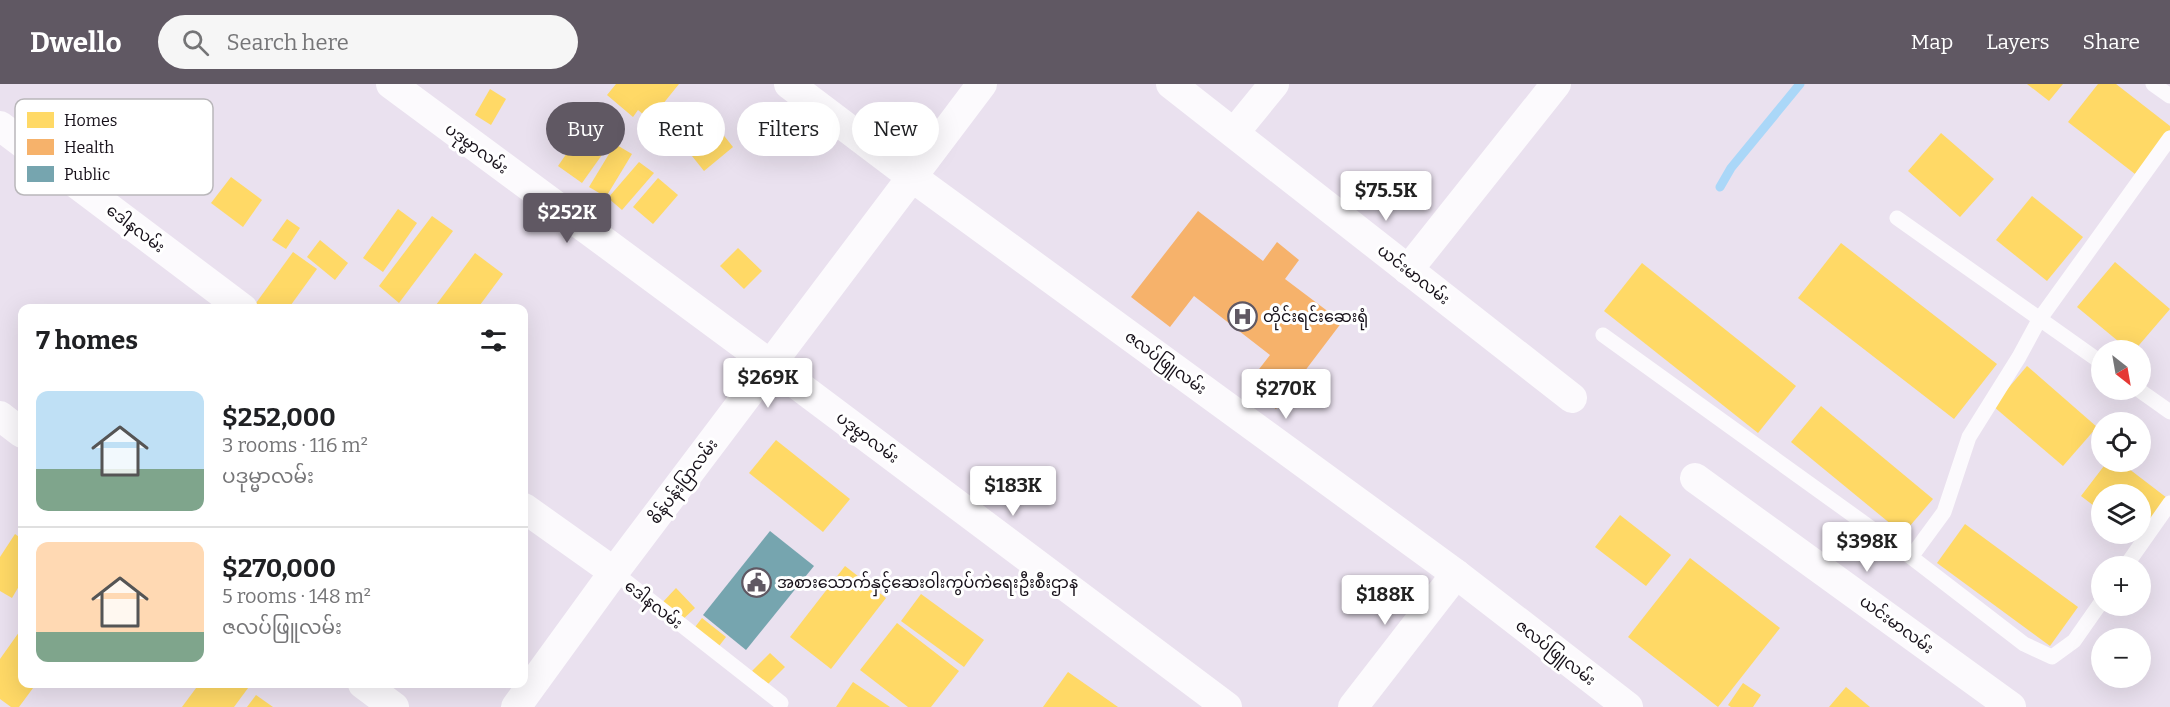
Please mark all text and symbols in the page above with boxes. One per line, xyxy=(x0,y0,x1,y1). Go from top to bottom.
search box xyxy=(158,15,578,69)
text: Dwello xyxy=(30,26,122,59)
icon: search xyxy=(179,26,212,59)
text: Search here xyxy=(227,29,349,56)
text: Map xyxy=(1911,29,1953,55)
text: Layers xyxy=(1986,29,2050,55)
text: Share xyxy=(2083,29,2140,55)
legend xyxy=(15,99,213,195)
chip: Buy xyxy=(546,102,625,156)
chip: Rent xyxy=(637,102,725,156)
chip: Filters xyxy=(737,102,840,156)
chip: New xyxy=(852,102,939,156)
text: Homes xyxy=(64,111,117,130)
street label: ပဒုမ္မာလမ်း xyxy=(438,117,513,182)
text: Health xyxy=(64,138,114,157)
text: Public xyxy=(64,165,110,184)
pin: $75.5K xyxy=(1337,171,1435,222)
text: $75.5K xyxy=(1355,178,1417,202)
pin: $252K xyxy=(525,193,609,244)
street label: ဒေါနလမ်း xyxy=(100,199,170,260)
text: $252K xyxy=(537,200,597,224)
street label: ယင်းမာလမ်း xyxy=(1374,239,1455,308)
hospital icon: တိုင်းရင်းဆေးရုံ xyxy=(1226,300,1258,332)
place label: တိုင်းရင်းဆေးရုံ xyxy=(1263,305,1368,331)
icon: filters xyxy=(477,324,510,357)
text: 7 homes xyxy=(36,325,138,356)
street label: ဇလပ်ဖြူလမ်း xyxy=(1119,325,1211,402)
north arrow xyxy=(2091,340,2151,400)
map controls xyxy=(2091,340,2151,688)
pin: $269K xyxy=(726,358,810,409)
text: $269K xyxy=(737,365,799,389)
pin: $270K xyxy=(1244,369,1328,420)
text: $270K xyxy=(1256,376,1316,400)
text: $252,000 xyxy=(222,402,336,433)
street label: ပဒုမ္မာလမ်း xyxy=(830,406,904,471)
button: locate xyxy=(2091,412,2151,472)
icon: home xyxy=(84,415,156,487)
text: 3 rooms · 116 m² xyxy=(222,433,368,457)
street label: စိန်ပန်းပြာလမ်း xyxy=(644,434,725,530)
text: ပဒုမ္မာလမ်း xyxy=(222,464,314,488)
pin: $183K xyxy=(971,466,1055,517)
text: $183K xyxy=(984,473,1042,497)
button: layers xyxy=(2091,484,2151,544)
pin: $398K xyxy=(1825,522,1909,573)
text: $398K xyxy=(1836,529,1898,553)
text: $270,000 xyxy=(222,553,336,584)
button: + xyxy=(2091,556,2151,616)
icon: home xyxy=(84,566,156,638)
public building icon: အစားသောက်နှင့်ဆေးဝါးကွပ်ကဲရေးဦးစီးဌာန xyxy=(740,566,772,598)
place label: အစားသောက်နှင့်ဆေးဝါးကွပ်ကဲရေးဦးစီးဌာန xyxy=(777,571,1078,597)
street label: ဒေါနလမ်း xyxy=(619,574,688,636)
pin: $188K xyxy=(1343,575,1427,626)
text: $188K xyxy=(1356,582,1414,606)
text: 5 rooms · 148 m² xyxy=(222,584,371,608)
street label: ယင်းမာလမ်း xyxy=(1856,590,1938,657)
street label: ဇလပ်ဖြူလမ်း xyxy=(1510,614,1601,693)
text: ဇလပ်ဖြူလမ်း xyxy=(222,615,342,639)
button: − xyxy=(2091,628,2151,688)

